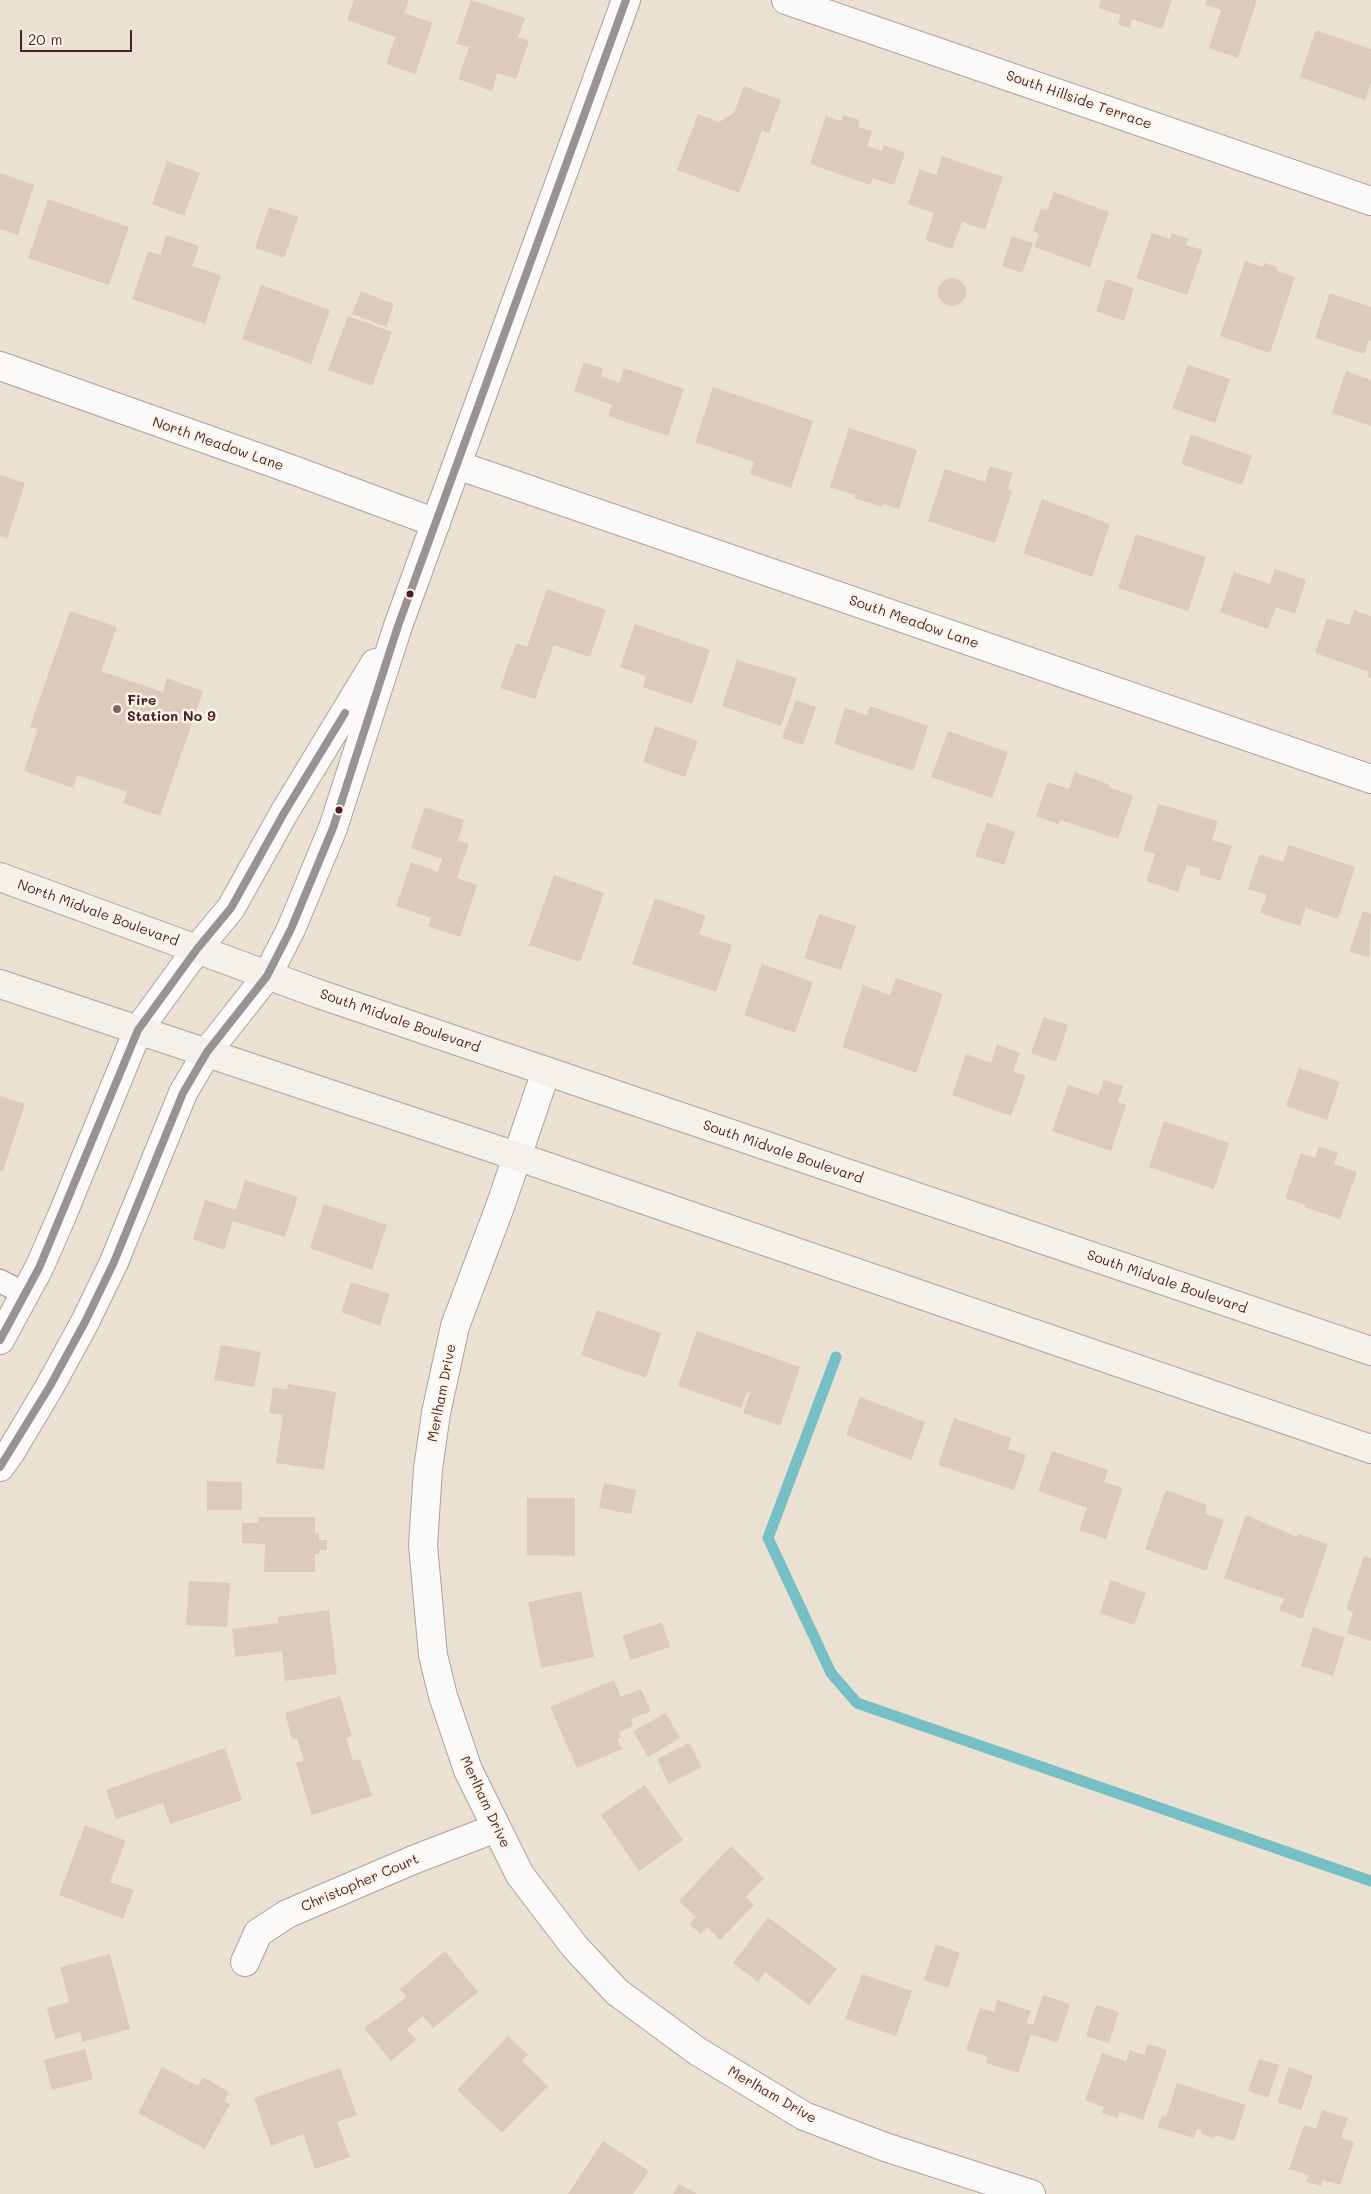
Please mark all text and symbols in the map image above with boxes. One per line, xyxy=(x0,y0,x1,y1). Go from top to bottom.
scale bar xyxy=(22,20,135,52)
text: 20 m xyxy=(28,29,62,49)
street label: South Hillside Terrace xyxy=(1004,67,1154,133)
street label: North Meadow Lane xyxy=(150,414,286,474)
unlabelled marker xyxy=(405,589,415,599)
street label: South Meadow Lane xyxy=(847,592,981,652)
place label: Fire Station No 9 xyxy=(127,693,216,726)
marker: Fire Station No 9 xyxy=(111,703,123,715)
unlabelled marker xyxy=(334,805,344,815)
street label: North Midvale Boulevard xyxy=(15,876,181,950)
street label: South Midvale Boulevard xyxy=(318,986,482,1056)
street label: South Midvale Boulevard xyxy=(701,1117,865,1187)
street label: South Midvale Boulevard xyxy=(1085,1247,1249,1317)
street label: Merlham Drive xyxy=(424,1343,460,1443)
street label: Merlham Drive xyxy=(456,1753,514,1851)
street label: Christopher Court xyxy=(299,1851,421,1915)
street label: Merlham Drive xyxy=(725,2063,819,2127)

